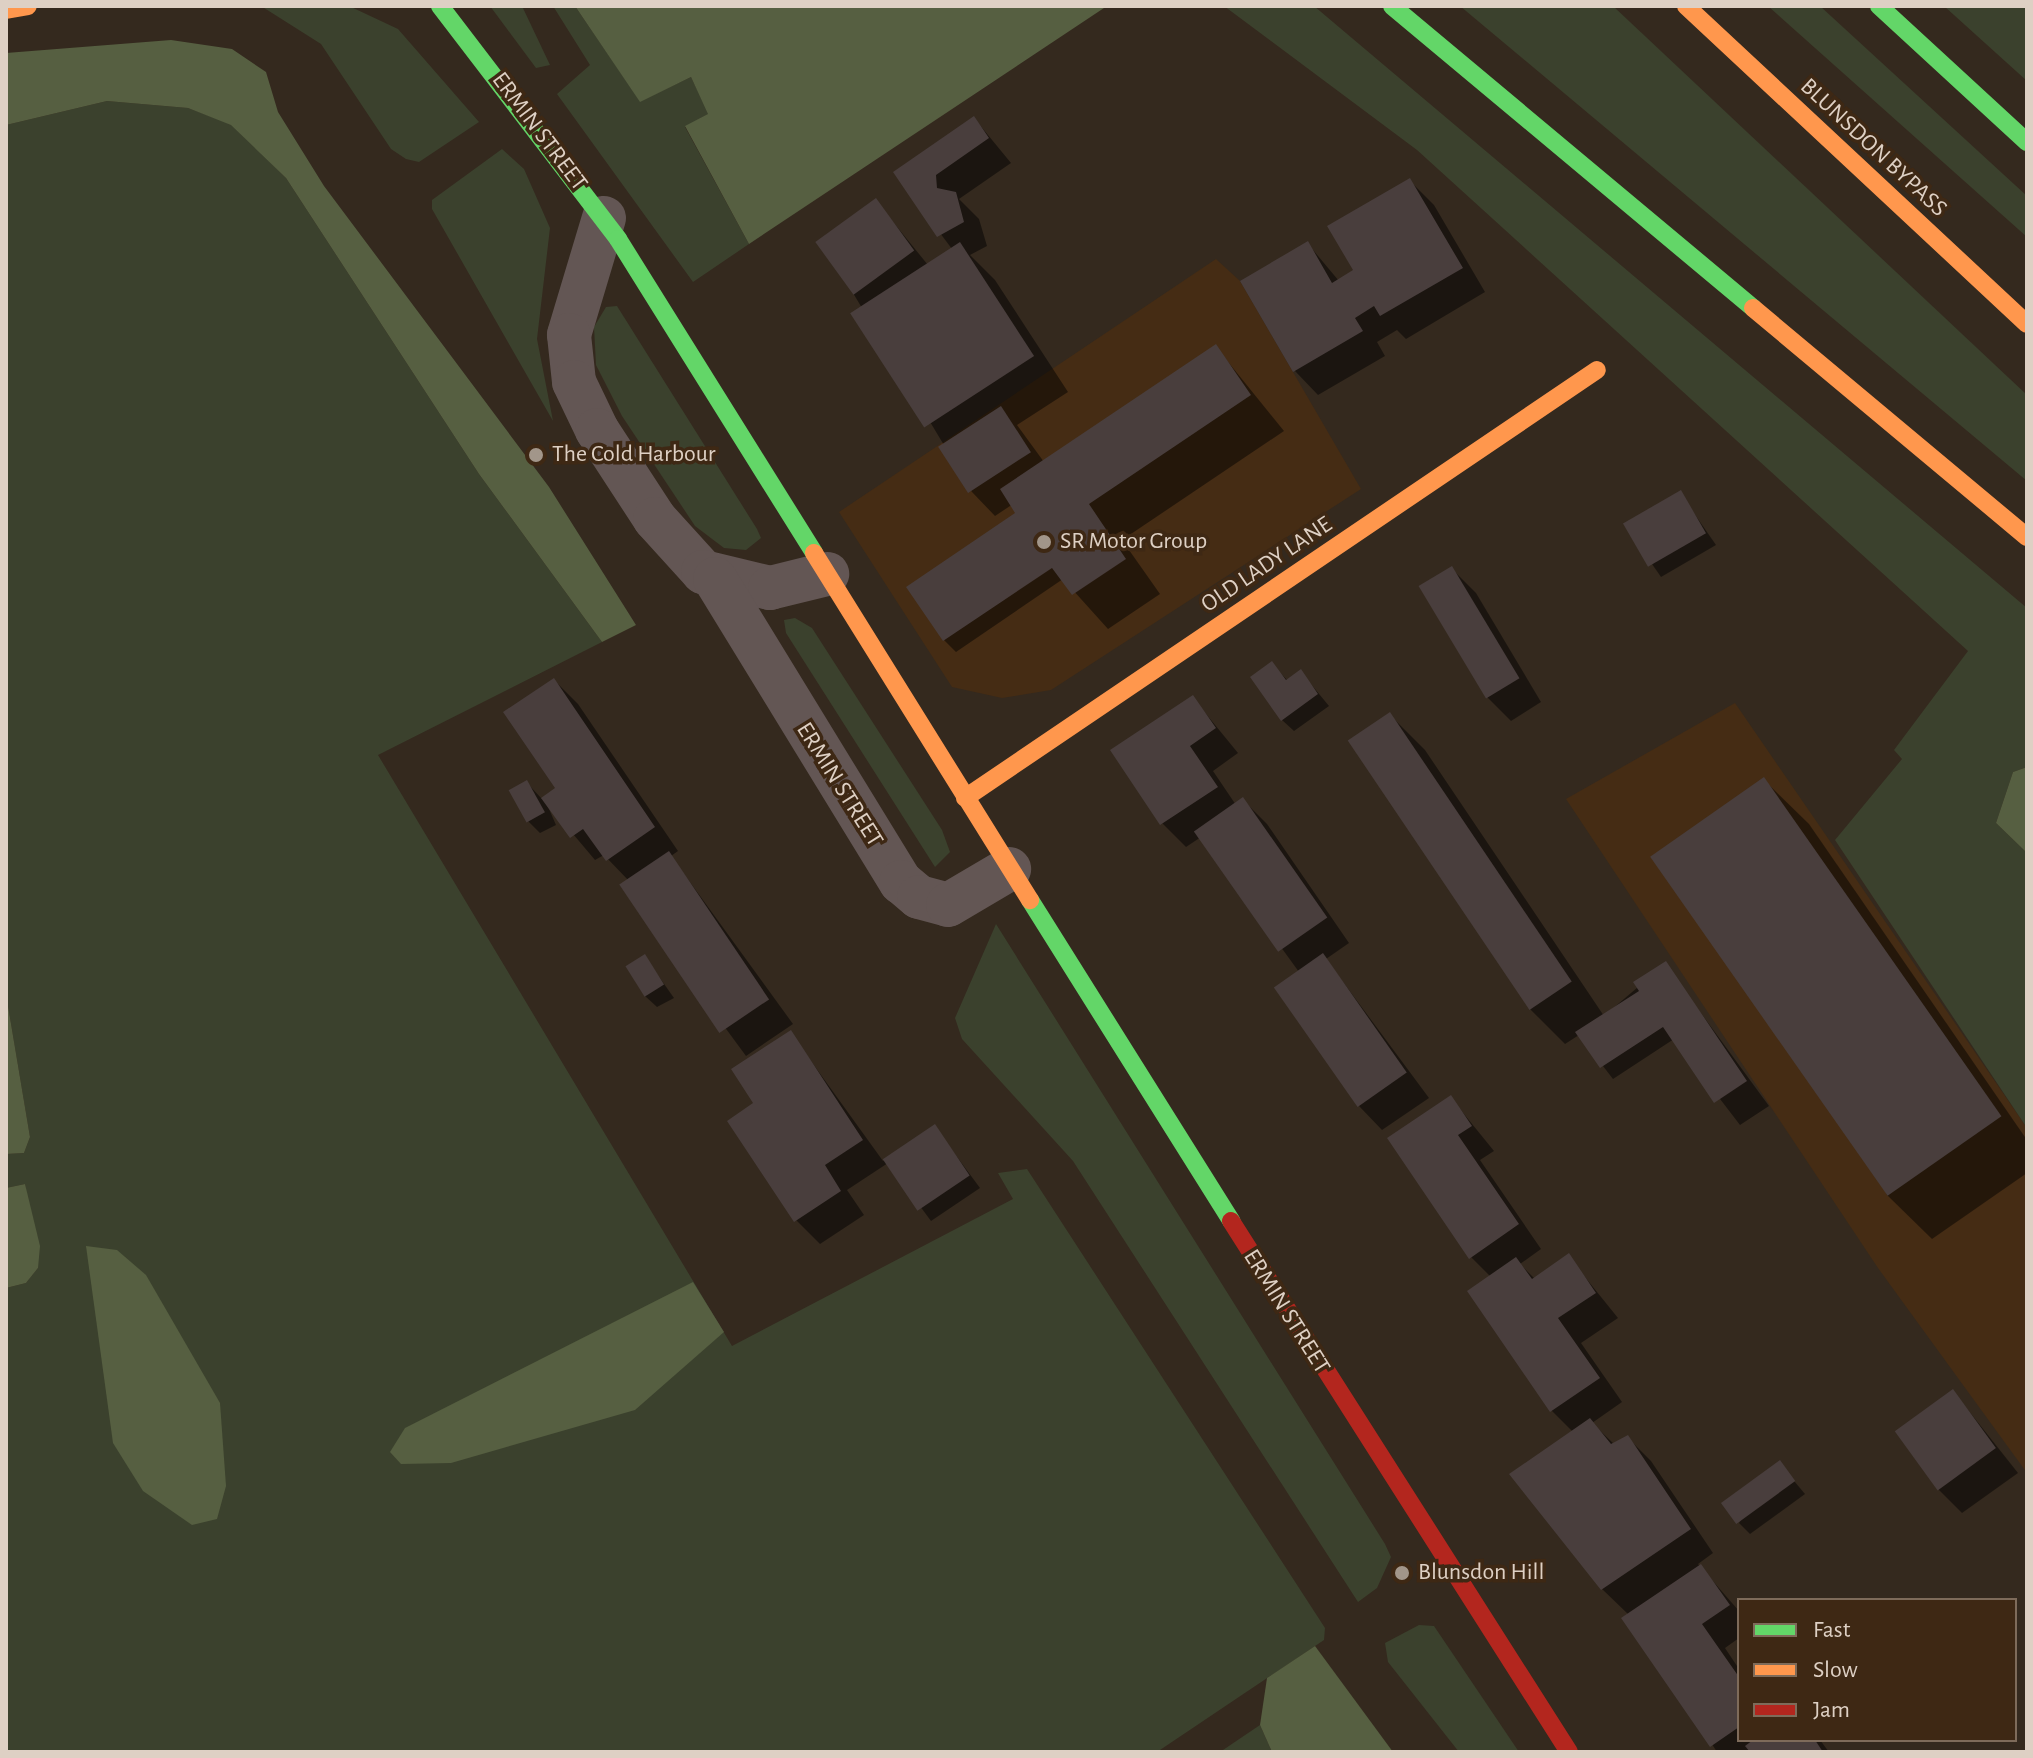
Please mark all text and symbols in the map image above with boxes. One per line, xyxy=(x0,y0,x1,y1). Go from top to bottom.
street label: ERMIN STREET xyxy=(485,67,593,197)
street label: BLUNSDON BYPASS xyxy=(1794,73,1952,223)
place label: The Cold Harbour xyxy=(552,441,716,469)
marker: The Cold Harbour xyxy=(527,446,545,464)
street label: OLD LADY LANE xyxy=(1196,511,1338,619)
place label: SR Motor Group xyxy=(1060,528,1207,556)
marker: SR Motor Group xyxy=(1035,533,1053,551)
street label: ERMIN STREET xyxy=(789,717,889,853)
street label: ERMIN STREET xyxy=(1236,1244,1336,1380)
place label: Blunsdon Hill xyxy=(1418,1559,1544,1587)
marker: Blunsdon Hill xyxy=(1393,1564,1411,1582)
legend xyxy=(1737,1598,2017,1742)
text: Fast xyxy=(1813,1618,1850,1642)
text: Slow xyxy=(1813,1658,1858,1682)
text: Jam xyxy=(1813,1698,1850,1722)

